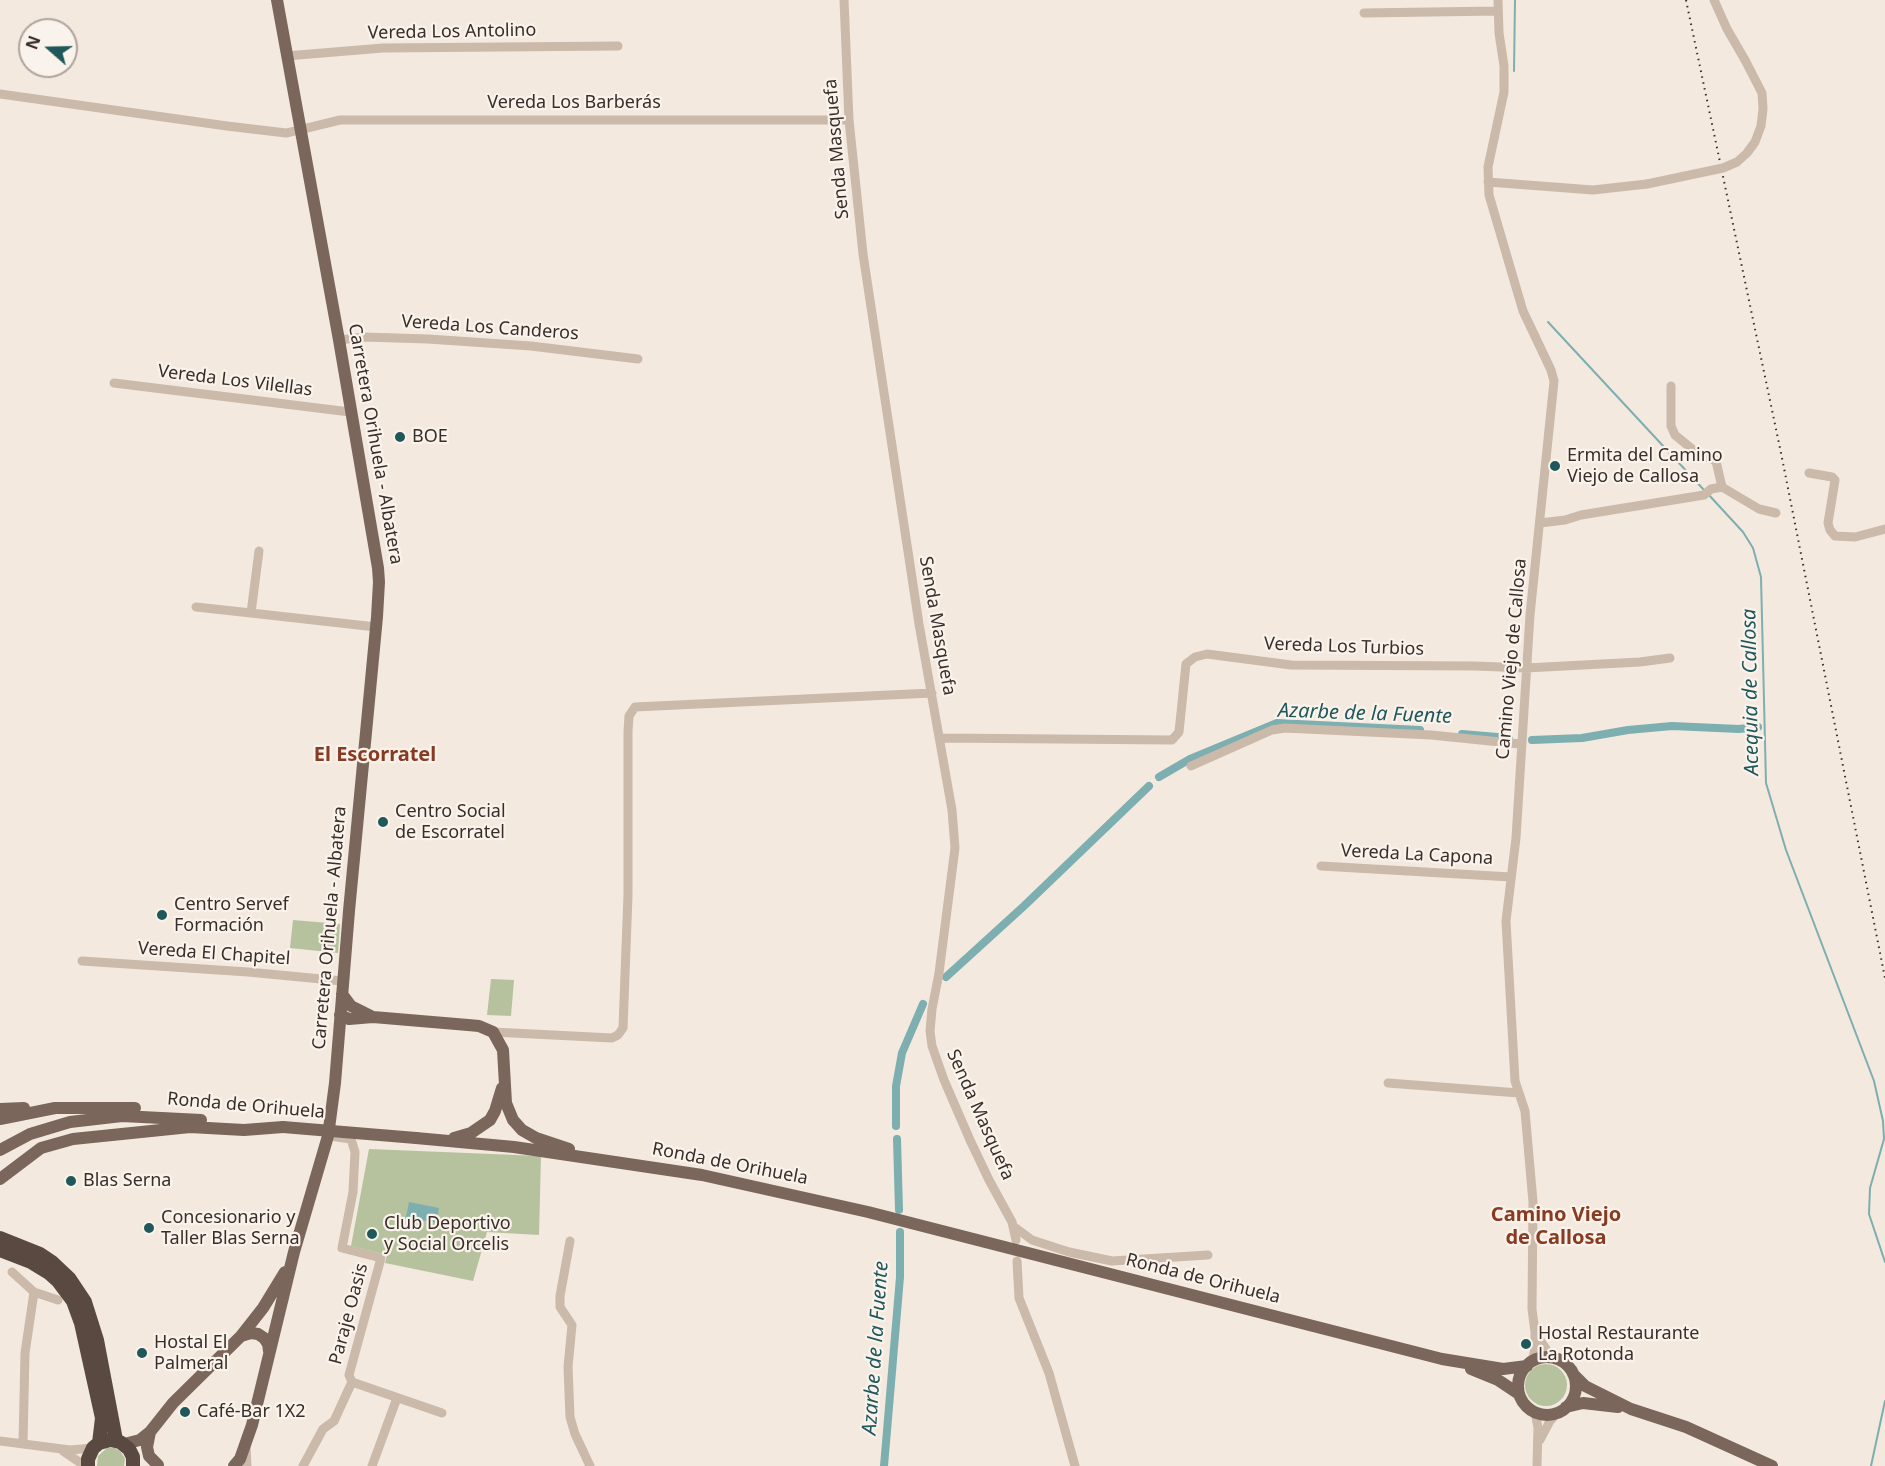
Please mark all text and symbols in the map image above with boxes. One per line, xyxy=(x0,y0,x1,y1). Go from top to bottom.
north arrow xyxy=(18,18,78,78)
street label: Vereda Los Antolino xyxy=(368,20,536,44)
text: N xyxy=(20,33,46,52)
street label: Senda Masquefa xyxy=(820,78,854,220)
street label: Vereda Los Barberás xyxy=(487,92,661,114)
street label: Vereda Los Canderos xyxy=(401,311,579,345)
street label: Carretera Orihuela - Albatera xyxy=(343,322,407,566)
street label: Vereda Los Vilellas xyxy=(156,361,314,401)
place label: BOE xyxy=(412,426,448,448)
marker: BOE xyxy=(393,430,407,444)
place label: Ermita del Camino Viejo de Callosa xyxy=(1567,445,1723,488)
marker: Ermita del Camino Viejo de Callosa xyxy=(1548,459,1562,473)
street label: Senda Masquefa xyxy=(914,555,960,697)
street label: Camino Viejo de Callosa xyxy=(1492,558,1532,760)
water label: Acequia de Callosa xyxy=(1738,609,1764,775)
street label: Vereda Los Turbios xyxy=(1264,633,1424,661)
water label: Azarbe de la Fuente xyxy=(1278,699,1452,729)
district label: El Escorratel xyxy=(314,743,436,767)
place label: Centro Social de Escorratel xyxy=(395,801,506,844)
street label: Carretera Orihuela - Albatera xyxy=(309,805,351,1051)
marker: Centro Social de Escorratel xyxy=(376,815,390,829)
street label: Vereda La Capona xyxy=(1340,840,1494,870)
place label: Centro Servef Formación xyxy=(174,894,289,936)
marker: Centro Servef Formación xyxy=(155,908,169,922)
street label: Vereda El Chapitel xyxy=(137,938,291,970)
street label: Senda Masquefa xyxy=(942,1046,1018,1184)
street label: Ronda de Orihuela xyxy=(166,1088,326,1124)
street label: Ronda de Orihuela xyxy=(650,1138,810,1190)
place label: Blas Serna xyxy=(83,1170,171,1192)
marker: Blas Serna xyxy=(64,1174,78,1188)
district label: Camino Viejo de Callosa xyxy=(1491,1203,1621,1250)
place label: Concesionario y Taller Blas Serna xyxy=(161,1207,300,1250)
place label: Club Deportivo y Social Orcelis xyxy=(384,1213,511,1256)
marker: Concesionario y Taller Blas Serna xyxy=(142,1221,156,1235)
marker: Club Deportivo y Social Orcelis xyxy=(365,1227,379,1241)
street label: Ronda de Orihuela xyxy=(1124,1249,1282,1309)
water label: Azarbe de la Fuente xyxy=(858,1260,894,1436)
street label: Paraje Oasis xyxy=(325,1261,373,1367)
place label: Hostal Restaurante La Rotonda xyxy=(1538,1323,1699,1366)
place label: Hostal El Palmeral xyxy=(154,1332,228,1374)
marker: Hostal Restaurante La Rotonda xyxy=(1519,1337,1533,1351)
marker: Hostal El Palmeral xyxy=(135,1346,149,1360)
place label: Café-Bar 1X2 xyxy=(197,1401,306,1423)
marker: Café-Bar 1X2 xyxy=(178,1405,192,1419)

